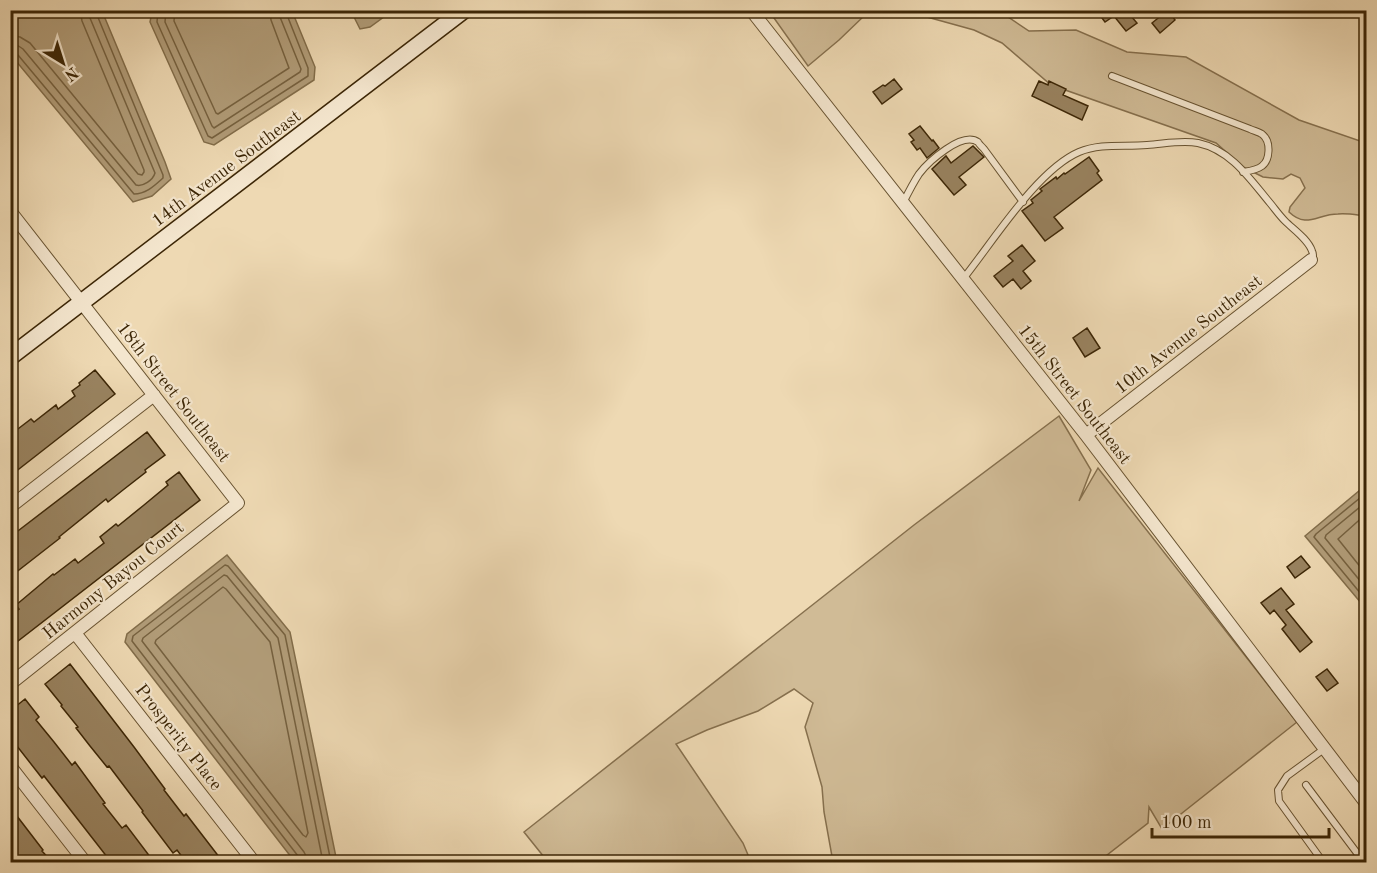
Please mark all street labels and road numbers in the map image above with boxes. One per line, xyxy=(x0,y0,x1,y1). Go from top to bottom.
street label: 14th Avenue Southeast xyxy=(149,107,304,231)
street label: 10th Avenue Southeast xyxy=(1112,272,1266,398)
street label: 18th Street Southeast xyxy=(113,319,233,466)
street label: 15th Street Southeast xyxy=(1014,321,1134,468)
street label: Harmony Bayou Court xyxy=(40,519,188,643)
street label: Prosperity Place xyxy=(131,681,225,794)

